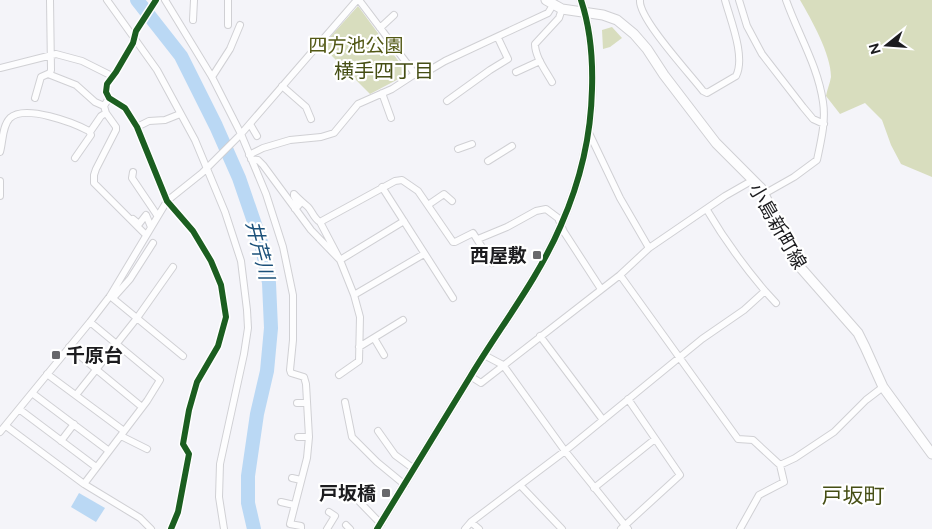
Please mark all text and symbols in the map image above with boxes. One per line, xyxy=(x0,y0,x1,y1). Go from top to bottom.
north arrow xyxy=(862,20,912,70)
park label: 四方池公園 xyxy=(308,34,404,57)
text: N xyxy=(865,41,885,56)
district label: 横手四丁目 xyxy=(334,59,434,83)
street label: 小島新町線 xyxy=(744,179,811,273)
water label: 井芹川 xyxy=(241,218,279,284)
place label: 西屋敷 xyxy=(470,244,527,267)
marker: 西屋敷 xyxy=(531,249,543,261)
place label: 千原台 xyxy=(66,344,123,367)
marker: 千原台 xyxy=(50,349,62,361)
place label: 戸坂橋 xyxy=(319,482,376,505)
district label: 戸坂町 xyxy=(822,483,885,508)
marker: 戸坂橋 xyxy=(380,487,392,499)

